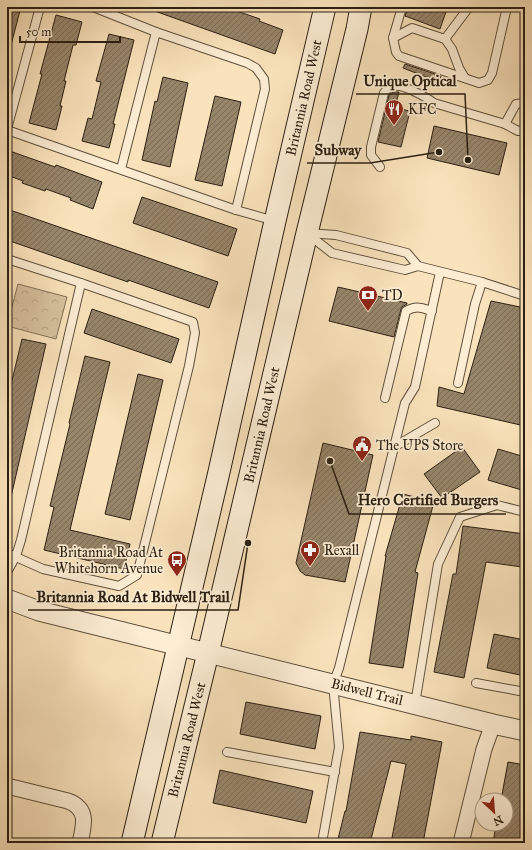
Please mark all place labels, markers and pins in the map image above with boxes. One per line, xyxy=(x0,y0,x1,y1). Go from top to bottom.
callout: Unique Optical xyxy=(356,67,465,94)
restaurant icon: KFC xyxy=(383,98,405,126)
place label: KFC xyxy=(408,101,437,118)
callout: Subway xyxy=(307,136,370,163)
bank icon: TD xyxy=(357,284,379,312)
place label: TD xyxy=(382,287,403,304)
public building icon: The UPS Store xyxy=(351,434,373,462)
place label: The UPS Store xyxy=(376,437,464,454)
callout: Hero Certified Burgers xyxy=(349,487,506,514)
pharmacy icon: Rexall xyxy=(299,539,321,567)
place label: Rexall xyxy=(324,542,359,559)
place label: Britannia Road At Whitehorn Avenue xyxy=(55,544,163,577)
bus stop icon: Britannia Road At Whitehorn Avenue xyxy=(166,549,188,577)
callout: Britannia Road At Bidwell Trail xyxy=(28,583,238,610)

